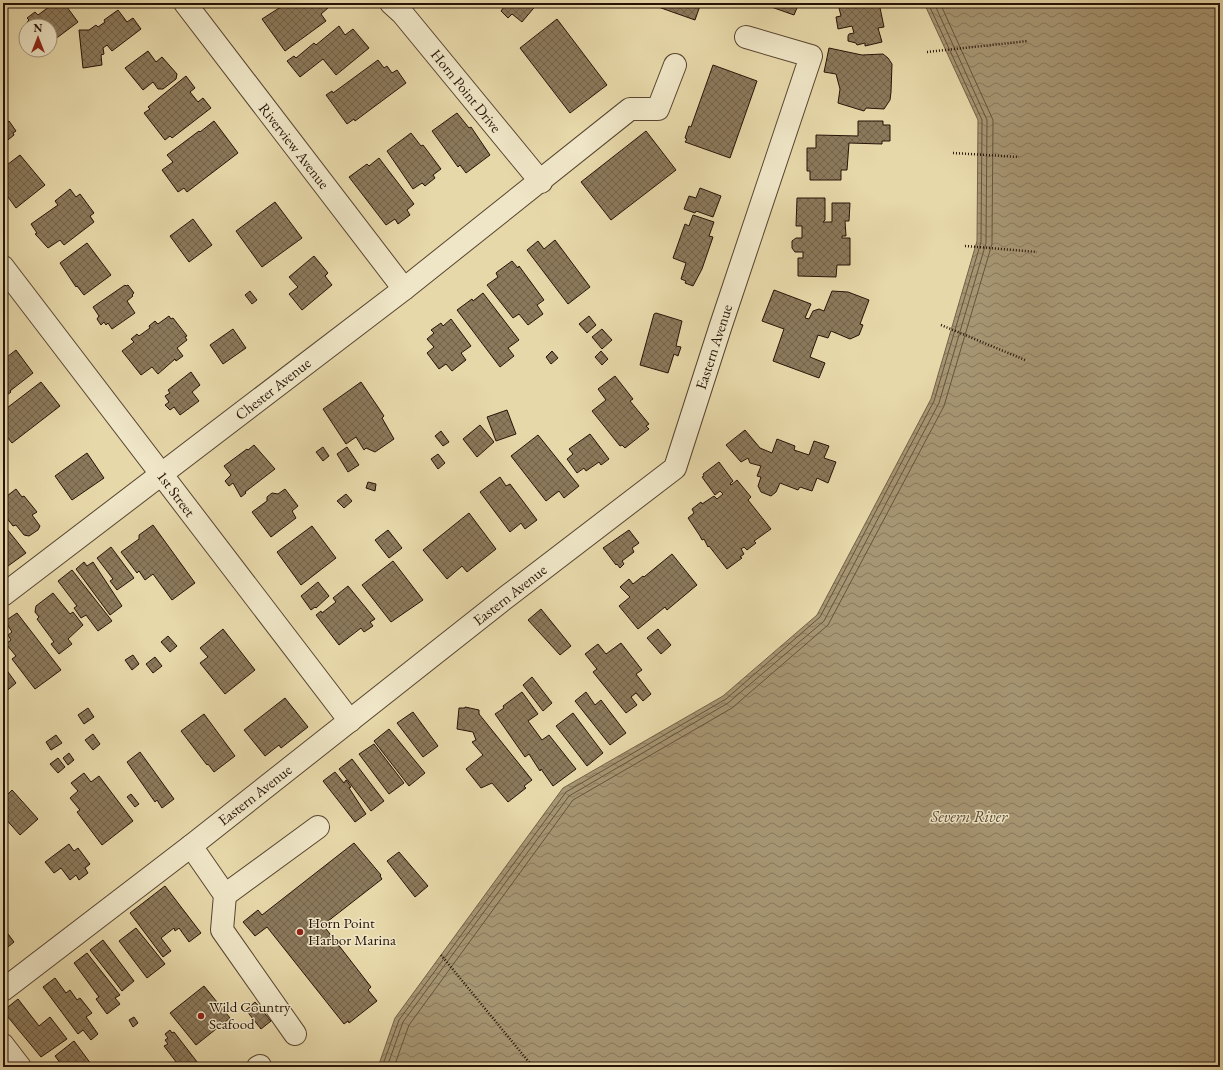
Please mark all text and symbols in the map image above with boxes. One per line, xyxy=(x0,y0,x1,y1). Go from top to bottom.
north arrow xyxy=(18,18,58,58)
text: N xyxy=(34,21,43,35)
street label: Horn Point Drive xyxy=(427,45,506,136)
street label: Riverview Avenue xyxy=(255,99,334,193)
street label: Eastern Avenue xyxy=(691,302,736,392)
street label: Chester Avenue xyxy=(231,353,314,424)
street label: 1st Street xyxy=(153,467,200,521)
street label: Eastern Avenue xyxy=(469,560,551,629)
street label: Eastern Avenue xyxy=(214,760,296,829)
water label: Severn River xyxy=(930,806,1008,827)
place label: Horn Point Harbor Marina xyxy=(308,913,396,949)
marker: Horn Point Harbor Marina xyxy=(295,927,305,937)
place label: Wild Country Seafood xyxy=(209,997,291,1033)
marker: Wild Country Seafood xyxy=(196,1011,206,1021)

